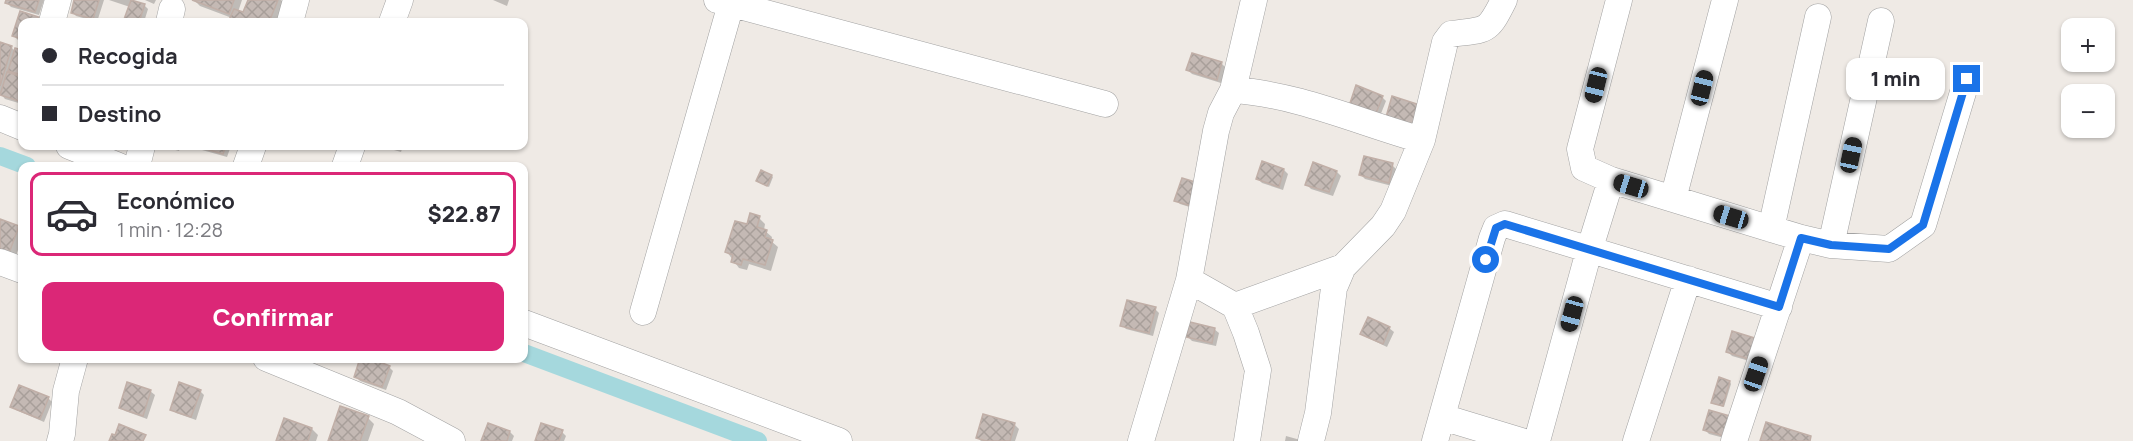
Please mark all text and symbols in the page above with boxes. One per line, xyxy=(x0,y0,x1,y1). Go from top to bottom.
map controls xyxy=(2061,18,2115,138)
button: + xyxy=(2061,18,2115,72)
text: Recogida xyxy=(78,41,178,71)
callout: 1 min xyxy=(1847,58,1946,100)
car xyxy=(1583,65,1609,105)
text: 1 min xyxy=(1870,65,1921,92)
route end xyxy=(1953,65,1980,92)
car xyxy=(1689,68,1715,108)
button: − xyxy=(2061,84,2115,138)
text: Destino xyxy=(78,99,161,129)
car xyxy=(1838,136,1864,174)
car xyxy=(1611,172,1651,200)
text: Económico xyxy=(117,186,235,216)
icon: car xyxy=(45,187,99,241)
text: $22.87 xyxy=(428,199,501,229)
car xyxy=(1711,203,1751,231)
text: 1 min · 12:28 xyxy=(117,216,223,243)
route start xyxy=(1472,246,1499,273)
button: Confirmar xyxy=(42,282,504,351)
car xyxy=(1559,294,1585,334)
car xyxy=(1742,354,1770,394)

